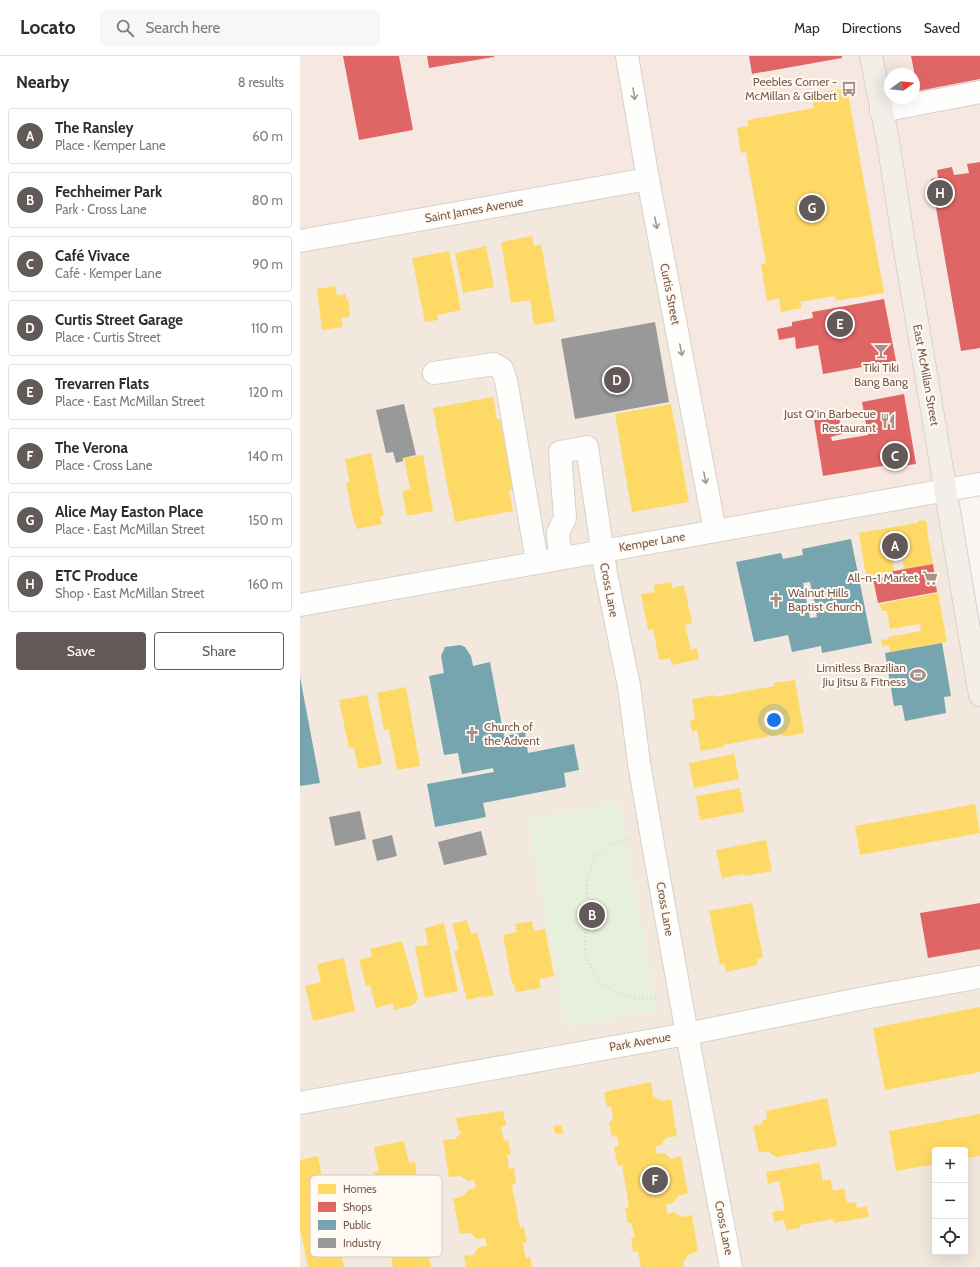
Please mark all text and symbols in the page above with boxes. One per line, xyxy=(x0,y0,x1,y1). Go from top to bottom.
search box xyxy=(100,10,380,46)
text: Locato xyxy=(20,16,76,39)
icon: search xyxy=(114,17,136,39)
text: Search here xyxy=(146,19,220,37)
text: Map xyxy=(794,19,820,37)
text: Directions xyxy=(842,19,902,37)
text: Saved xyxy=(924,19,960,37)
north arrow xyxy=(884,68,920,104)
text: Nearby xyxy=(16,72,69,92)
text: 8 results xyxy=(238,74,284,90)
place label: Peebles Corner - McMillan & Gilbert xyxy=(745,74,837,103)
bus stop icon: Peebles Corner - McMillan & Gilbert xyxy=(840,80,858,98)
one-way arrow xyxy=(630,88,638,101)
text: The Ransley xyxy=(55,119,134,137)
text: A xyxy=(26,128,34,144)
text: 60 m xyxy=(252,128,283,144)
text: Place · Kemper Lane xyxy=(55,137,166,153)
pin: H xyxy=(927,178,953,208)
text: Fechheimer Park xyxy=(55,183,162,201)
text: B xyxy=(26,192,34,208)
text: 80 m xyxy=(252,192,283,208)
street label: Saint James Avenue xyxy=(423,193,524,226)
pin: G xyxy=(799,193,825,223)
text: Park · Cross Lane xyxy=(55,201,147,217)
one-way arrow xyxy=(652,216,660,229)
text: Café Vivace xyxy=(55,247,130,265)
text: C xyxy=(26,256,34,272)
text: 90 m xyxy=(252,256,283,272)
street label: Curtis Street xyxy=(657,262,684,326)
text: Café · Kemper Lane xyxy=(55,265,162,281)
pin: E xyxy=(827,309,853,339)
text: Curtis Street Garage xyxy=(55,311,183,329)
text: D xyxy=(25,320,35,336)
text: 110 m xyxy=(251,320,283,336)
street label: East McMillan Street xyxy=(910,323,943,427)
text: Place · Curtis Street xyxy=(55,329,161,345)
bar icon: Tiki Tiki Bang Bang xyxy=(872,342,890,360)
one-way arrow xyxy=(677,343,685,356)
place label: Tiki Tiki Bang Bang xyxy=(854,360,909,389)
pin: D xyxy=(604,365,630,395)
text: Trevarren Flats xyxy=(55,375,149,393)
text: E xyxy=(26,384,34,400)
text: 120 m xyxy=(249,384,283,400)
text: Place · East McMillan Street xyxy=(55,393,205,409)
place label: Just Q'in Barbecue Restaurant xyxy=(783,406,876,435)
restaurant icon: Just Q'in Barbecue Restaurant xyxy=(879,412,897,430)
text: The Verona xyxy=(55,439,128,457)
pin: C xyxy=(882,441,908,471)
text: F xyxy=(27,448,33,464)
text: 140 m xyxy=(248,448,283,464)
text: Place · Cross Lane xyxy=(55,457,152,473)
one-way arrow xyxy=(701,471,709,484)
text: Alice May Easton Place xyxy=(55,503,203,521)
text: G xyxy=(26,512,34,528)
text: 150 m xyxy=(248,512,283,528)
text: Place · East McMillan Street xyxy=(55,521,205,537)
street label: Kemper Lane xyxy=(618,528,686,555)
pin: A xyxy=(882,531,908,561)
street label: Cross Lane xyxy=(597,562,622,618)
text: ETC Produce xyxy=(55,567,138,585)
supermarket icon: All-n-1 Market xyxy=(921,569,939,587)
place label: All-n-1 Market xyxy=(847,570,918,585)
text: H xyxy=(25,576,35,592)
text: 160 m xyxy=(248,576,283,592)
text: Shop · East McMillan Street xyxy=(55,585,204,601)
place label: Walnut Hills Baptist Church xyxy=(788,585,862,614)
church icon: Walnut Hills Baptist Church xyxy=(767,591,785,609)
button: Save xyxy=(16,632,146,670)
button: Share xyxy=(154,632,284,670)
place label: Limitless Brazilian Jiu Jitsu & Fitness xyxy=(816,660,906,689)
sports icon: Limitless Brazilian Jiu Jitsu & Fitness xyxy=(909,666,927,684)
your location xyxy=(764,710,784,730)
place label: Church of the Advent xyxy=(484,719,540,748)
church icon: Church of the Advent xyxy=(463,725,481,743)
street label: Cross Lane xyxy=(653,881,678,937)
pin: B xyxy=(579,900,605,930)
street label: Park Avenue xyxy=(608,1029,672,1054)
map controls xyxy=(932,1147,968,1255)
button: + xyxy=(932,1147,968,1183)
pin: F xyxy=(642,1165,668,1195)
legend xyxy=(310,1175,442,1257)
text: Homes xyxy=(343,1182,377,1196)
button: − xyxy=(932,1183,968,1219)
text: Shops xyxy=(343,1200,372,1214)
street label: Cross Lane xyxy=(712,1200,737,1256)
text: Public xyxy=(343,1218,371,1232)
button: locate xyxy=(932,1219,968,1255)
text: Industry xyxy=(343,1236,381,1250)

